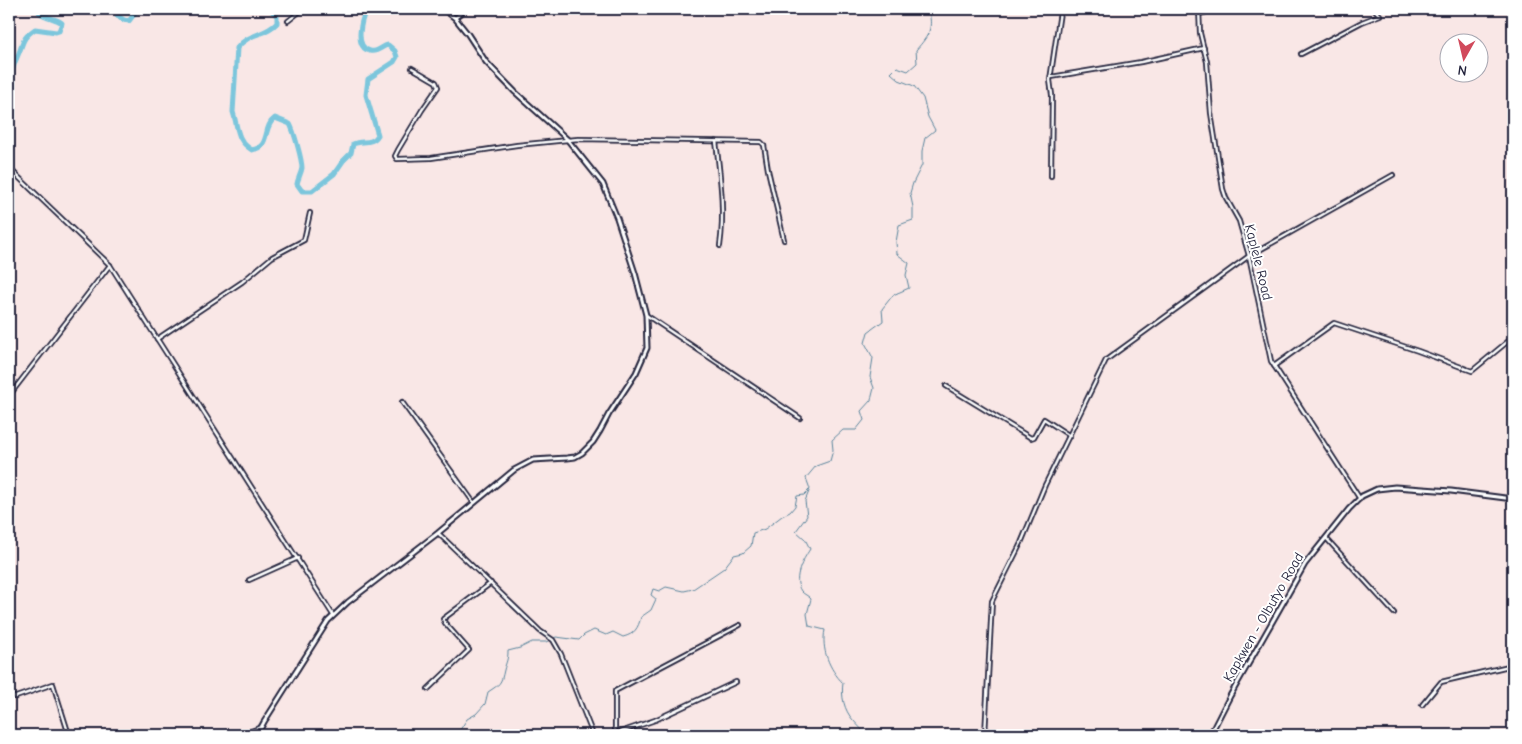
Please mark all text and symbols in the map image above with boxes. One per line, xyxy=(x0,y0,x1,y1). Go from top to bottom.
north arrow xyxy=(1440,32,1490,82)
text: N xyxy=(1457,61,1468,79)
street label: Kaplele Road xyxy=(1241,222,1276,302)
street label: Kapkwen - Olbutyo Road xyxy=(1220,550,1307,685)

